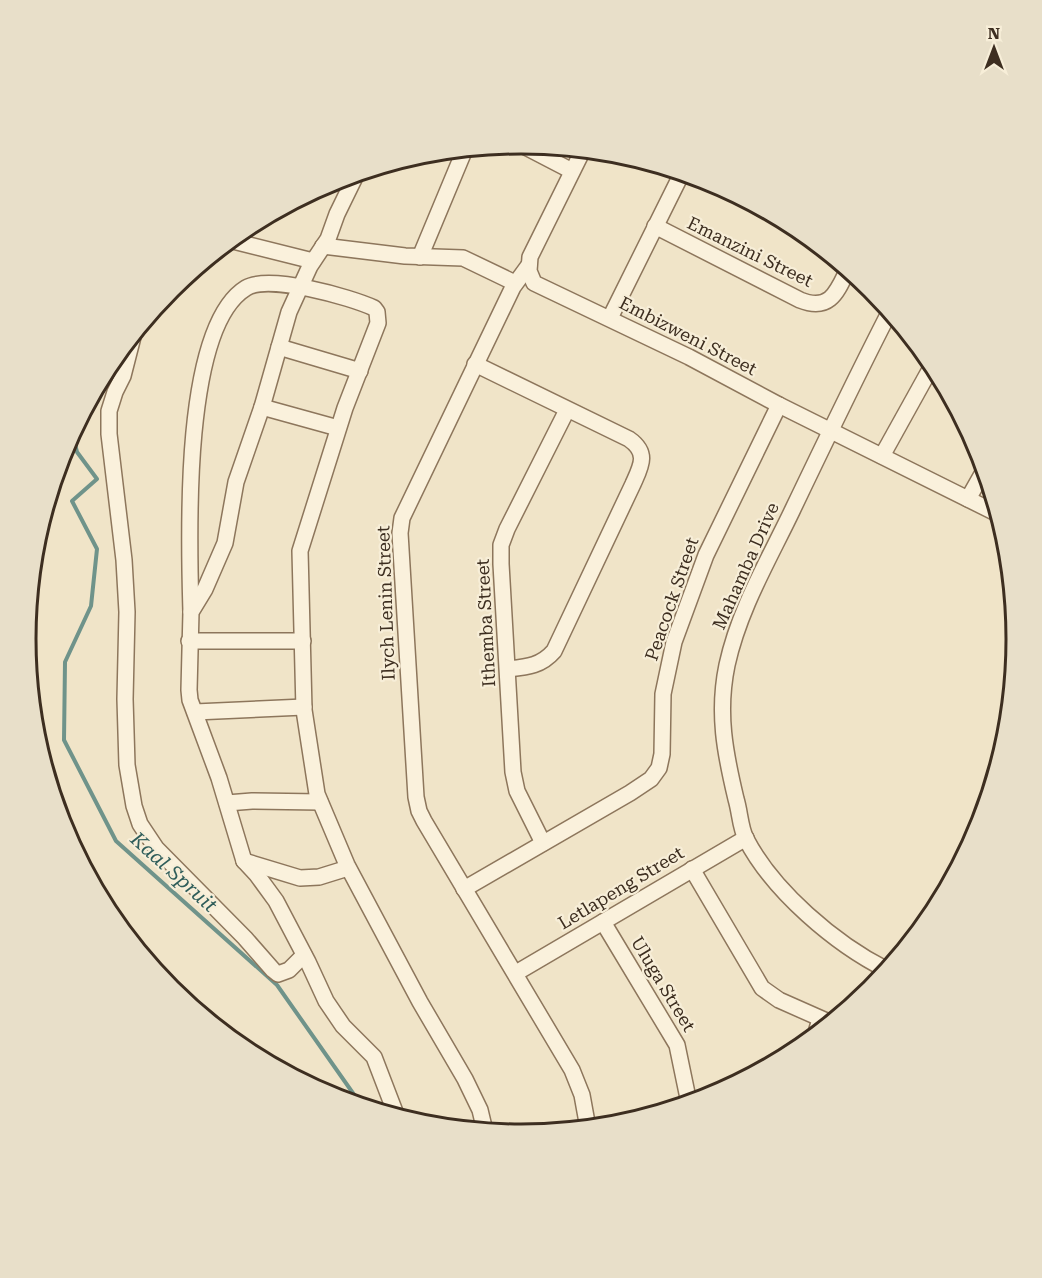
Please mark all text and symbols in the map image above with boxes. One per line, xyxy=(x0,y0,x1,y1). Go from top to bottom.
north arrow xyxy=(964,18,1024,78)
text: N xyxy=(988,24,1000,43)
street label: Emanzini Street xyxy=(684,212,817,291)
street label: Embizweni Street xyxy=(616,292,761,379)
street label: Mahamba Drive xyxy=(708,499,783,633)
street label: Ilych Lenin Street xyxy=(372,525,399,681)
street label: Peacock Street xyxy=(641,534,703,663)
street label: Ithemba Street xyxy=(472,558,499,688)
water label: Kaal Spruit xyxy=(125,826,223,917)
street label: Letlapeng Street xyxy=(554,842,688,933)
street label: Uluga Street xyxy=(627,932,700,1035)

